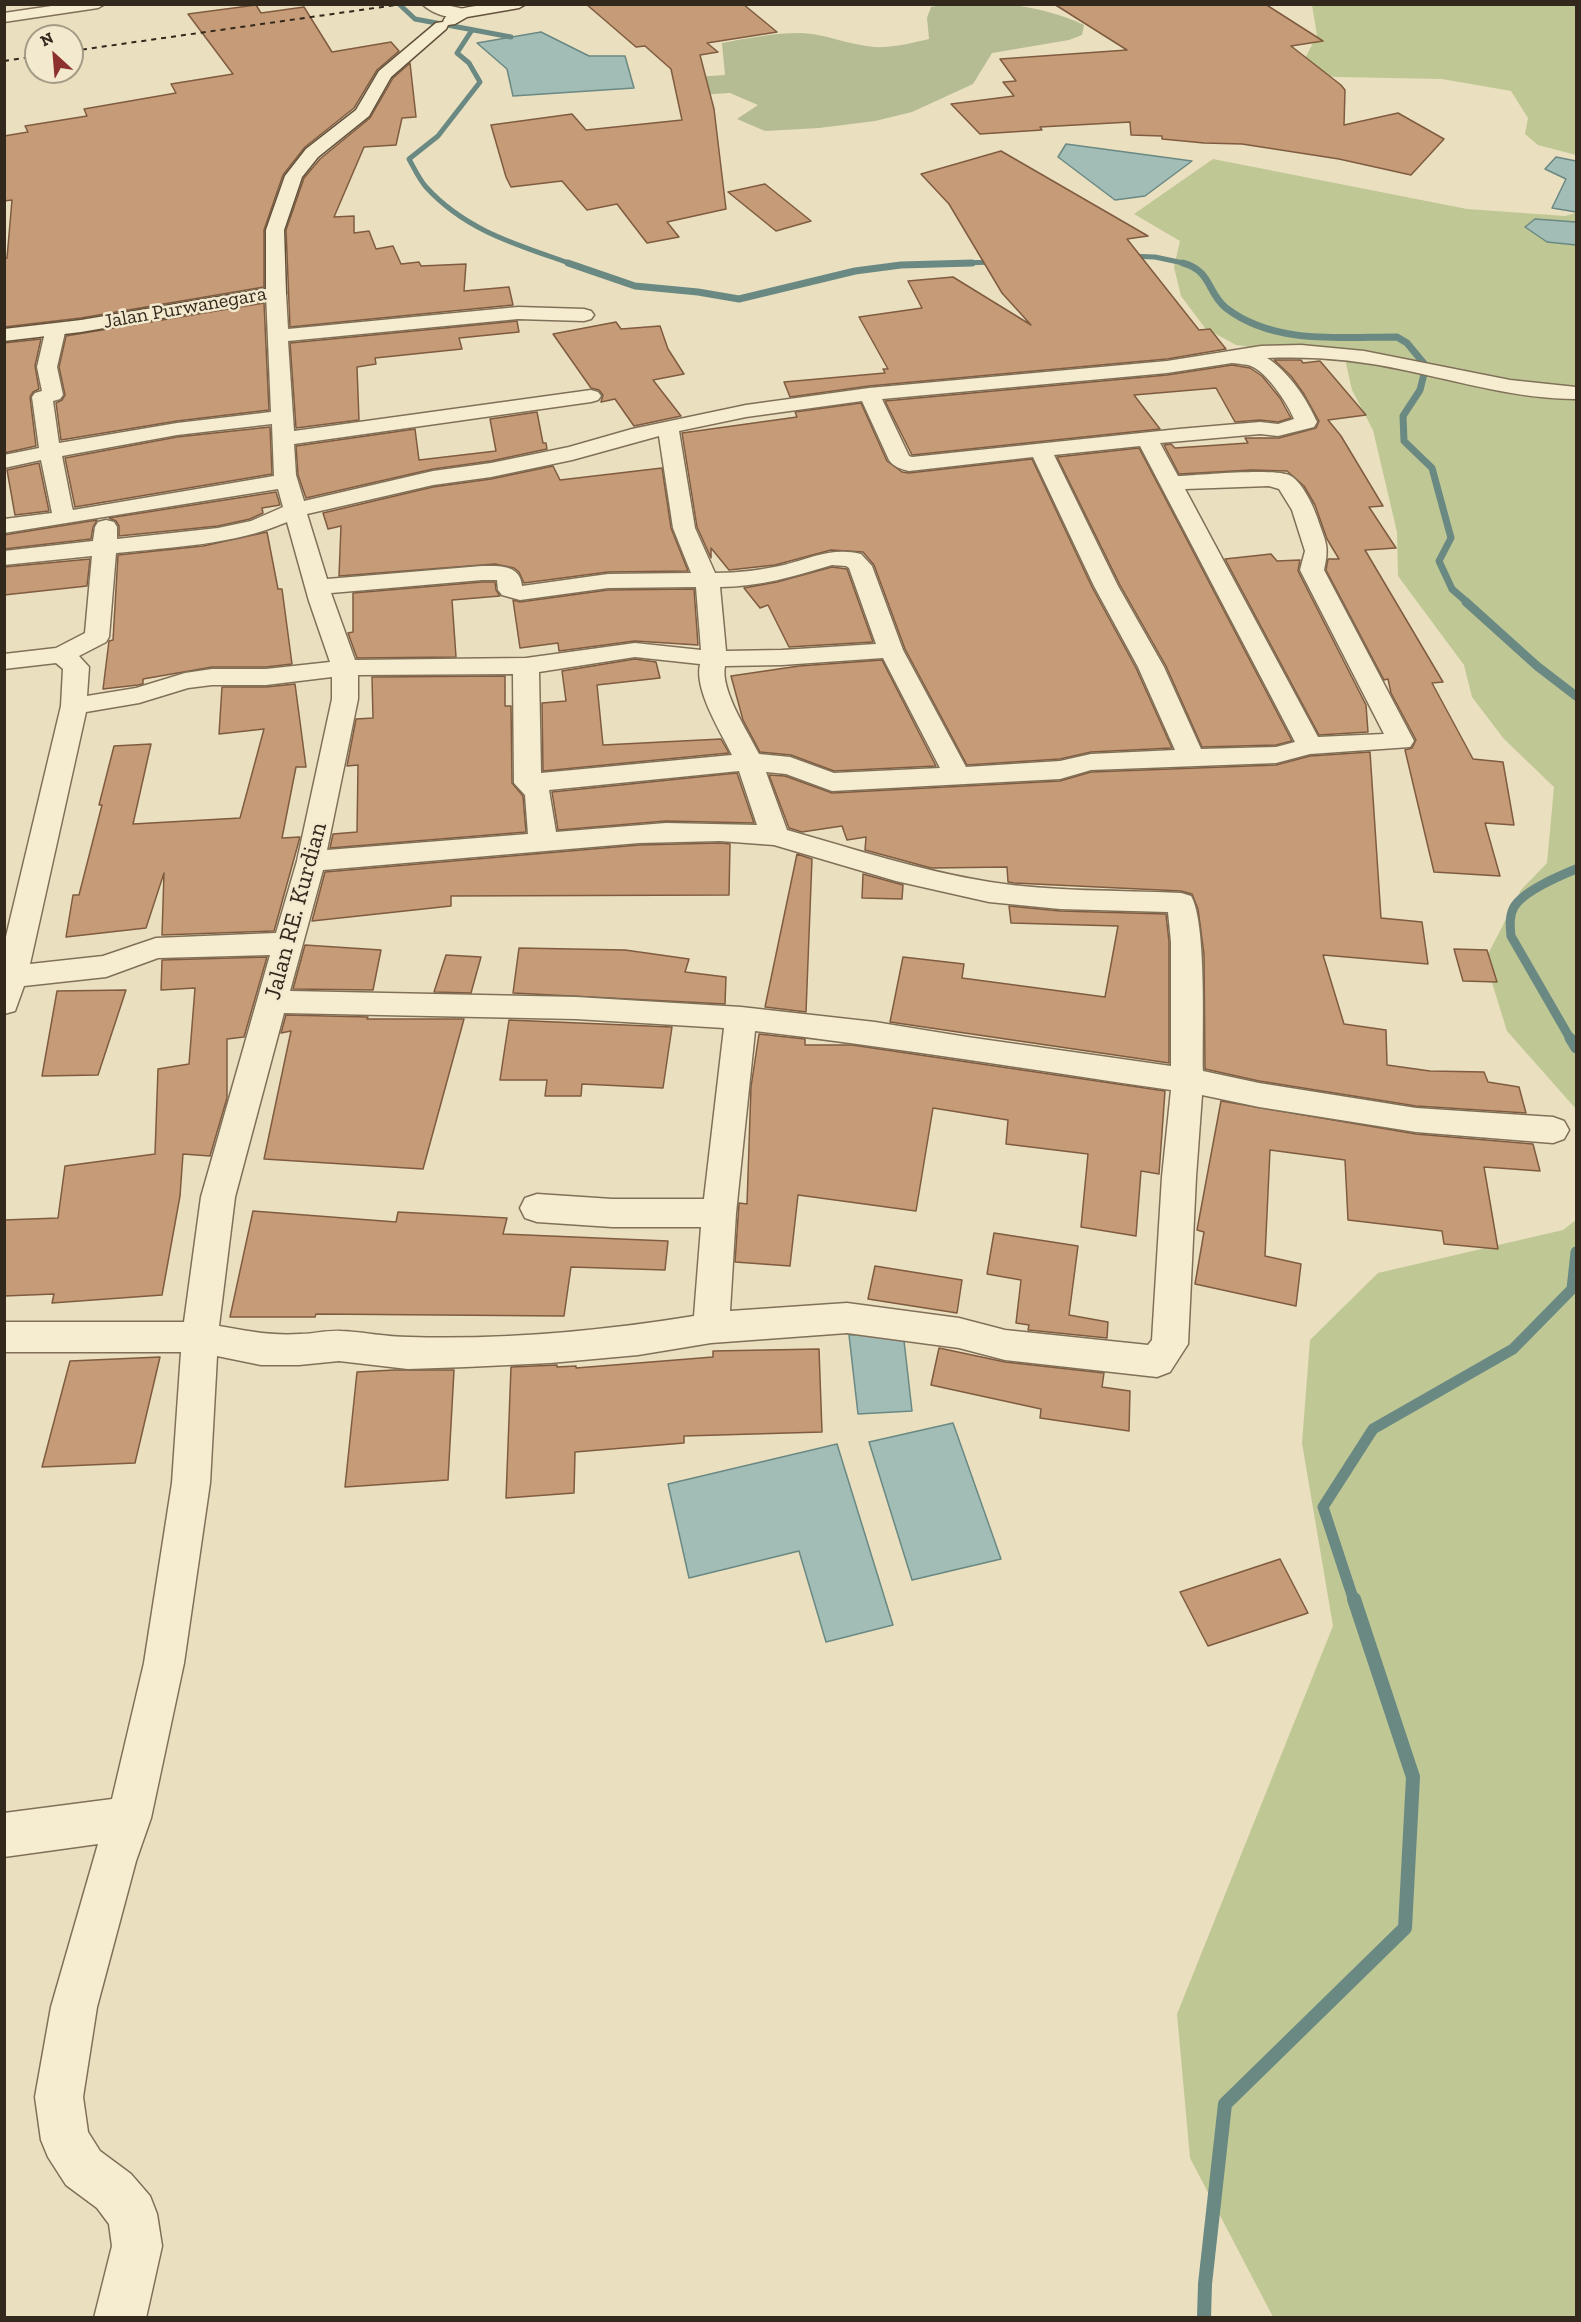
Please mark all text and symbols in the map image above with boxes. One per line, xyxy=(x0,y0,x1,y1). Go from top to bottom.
north arrow xyxy=(24,24,84,84)
text: N xyxy=(37,28,56,50)
street label: Jalan Purwanegara xyxy=(102,282,268,334)
street label: Jalan RE. Kurdian xyxy=(258,819,334,1003)

